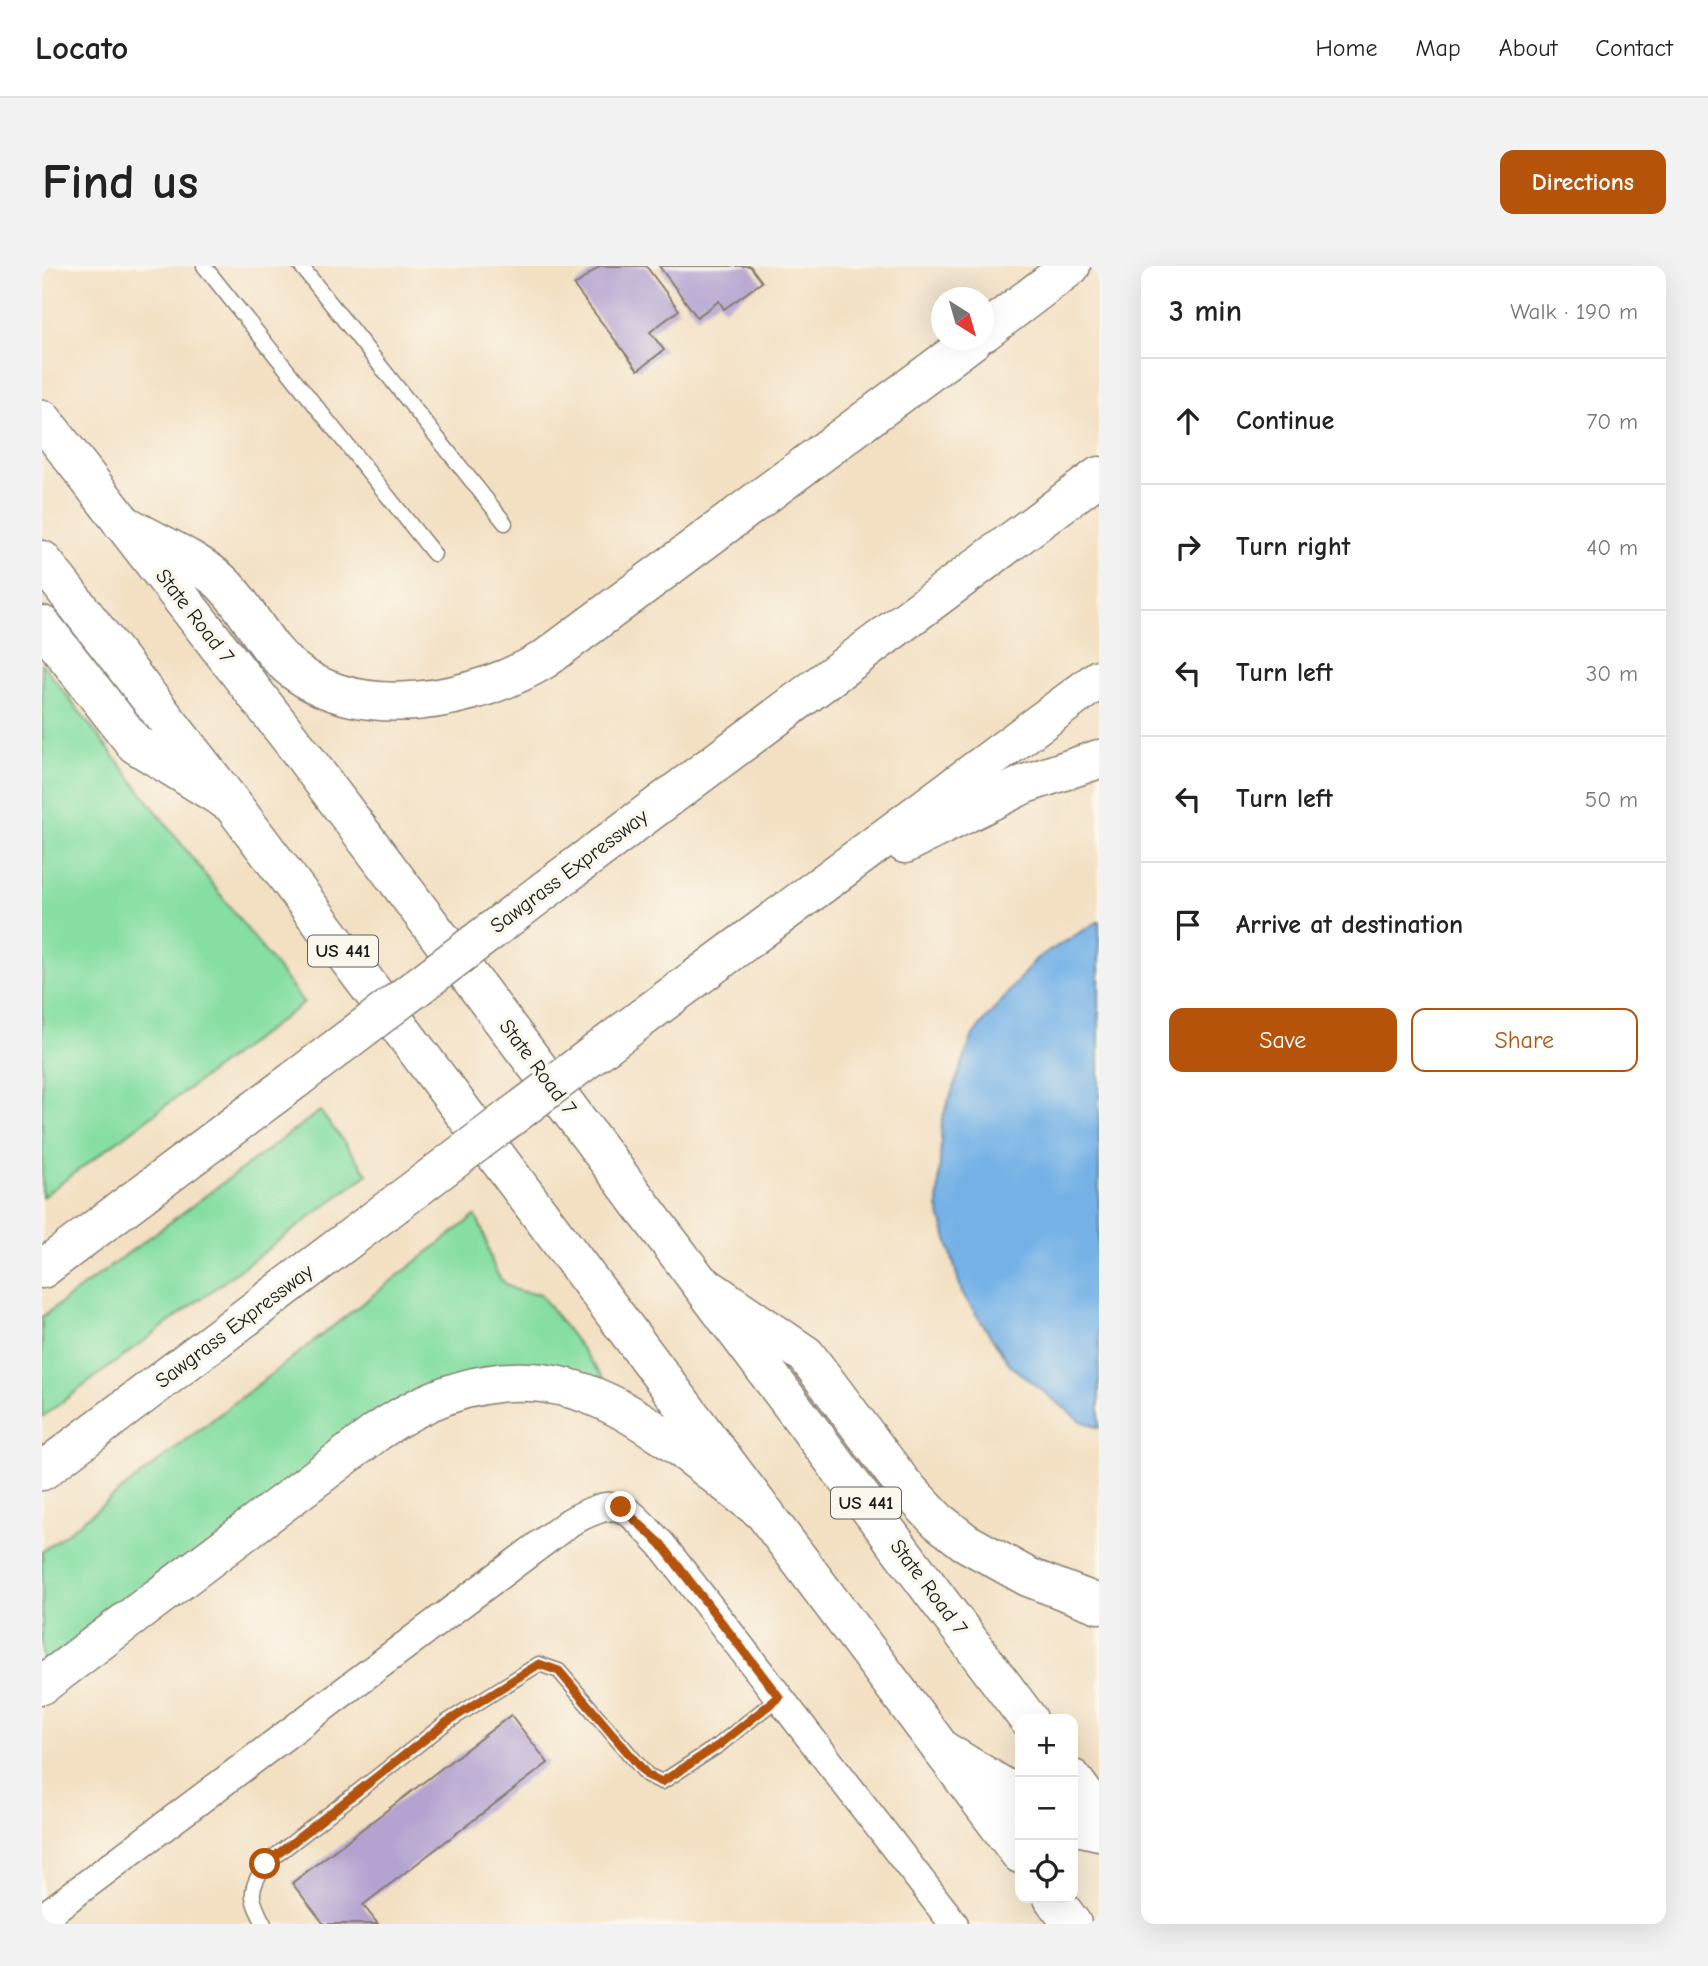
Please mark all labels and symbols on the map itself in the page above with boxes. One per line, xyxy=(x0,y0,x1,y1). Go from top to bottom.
north arrow xyxy=(931,287,994,350)
street label: State Road 7 xyxy=(151,564,239,668)
street label: Sawgrass Expressway xyxy=(485,804,653,938)
road number: US 441 xyxy=(308,936,378,966)
street label: State Road 7 xyxy=(494,1015,582,1119)
street label: Sawgrass Expressway xyxy=(150,1259,318,1393)
road number: US 441 xyxy=(831,1488,901,1518)
route end xyxy=(605,1491,636,1522)
street label: State Road 7 xyxy=(885,1535,973,1639)
route start xyxy=(249,1848,280,1879)

